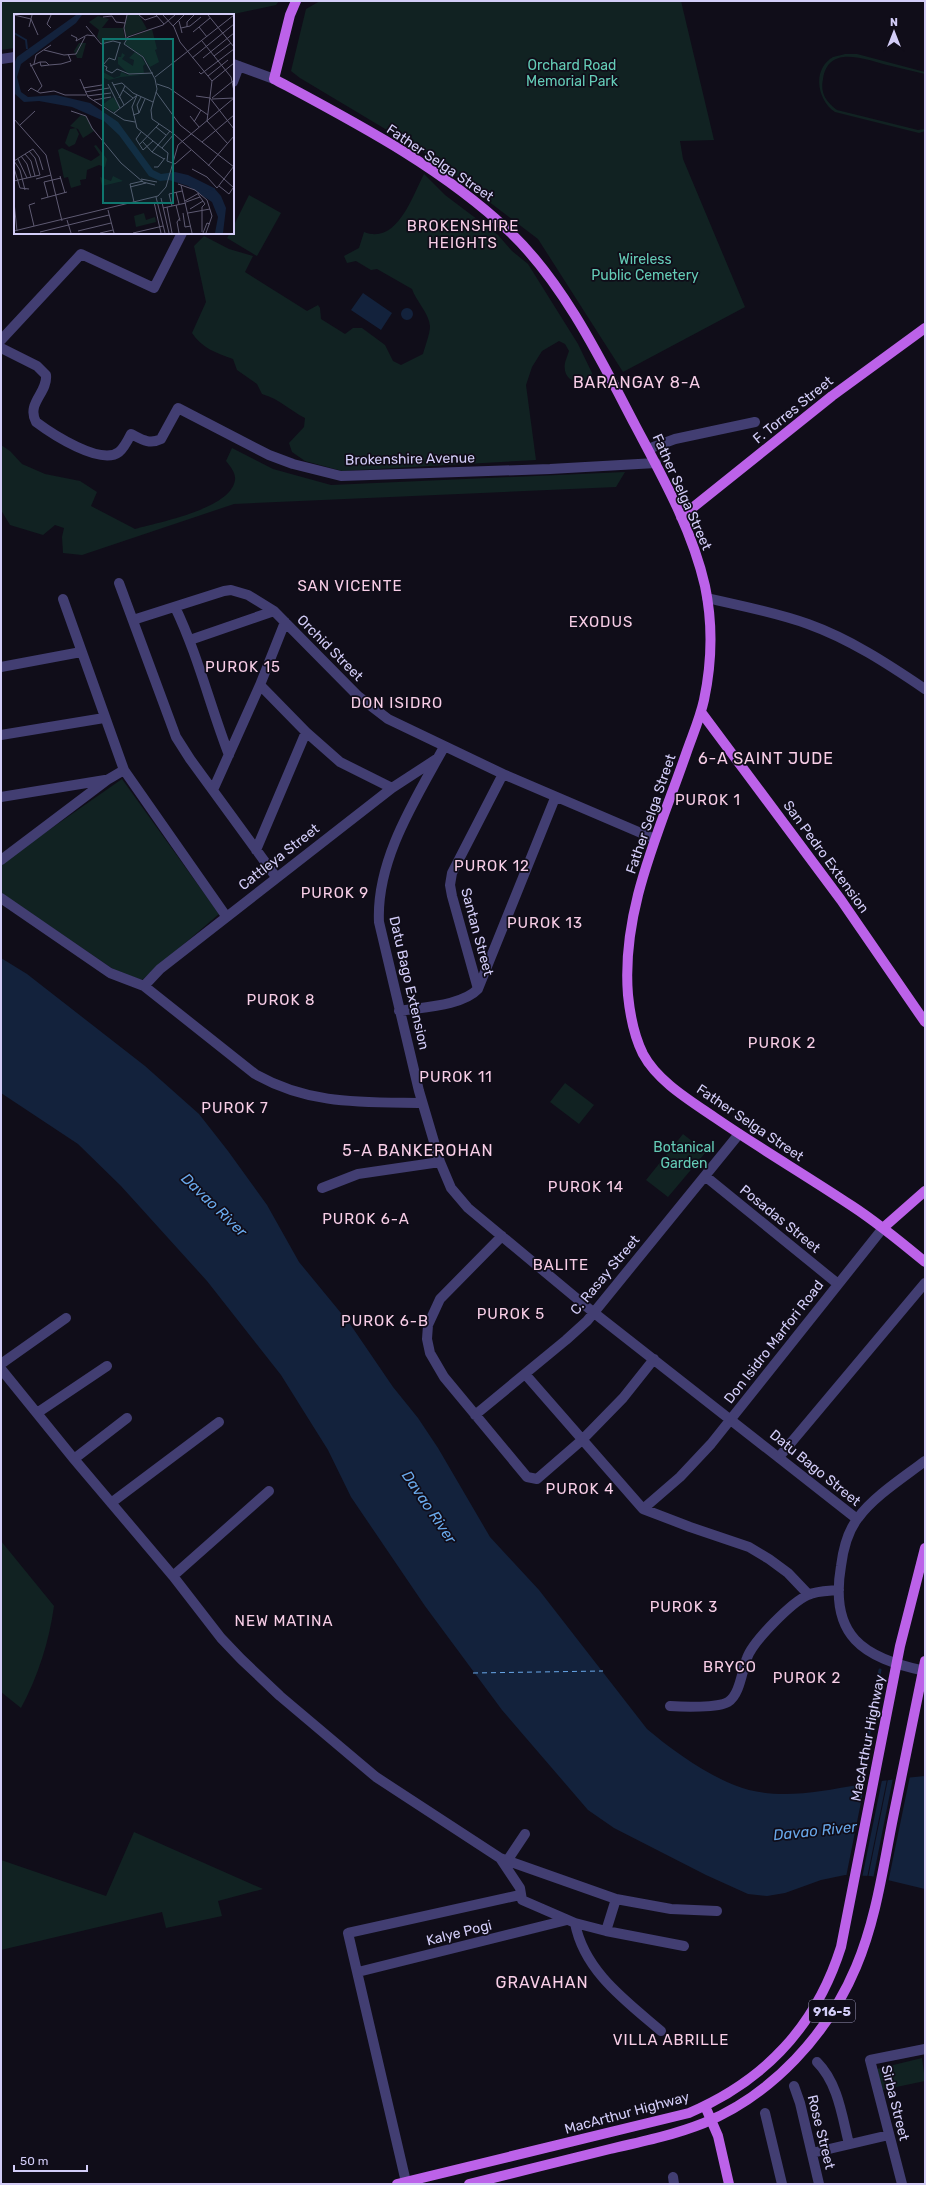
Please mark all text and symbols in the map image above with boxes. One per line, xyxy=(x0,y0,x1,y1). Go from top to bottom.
north arrow xyxy=(874,12,914,52)
inset map xyxy=(14,14,234,234)
text: N xyxy=(890,16,898,29)
park label: Orchard Road Memorial Park xyxy=(526,57,619,90)
street label: Father Selga Street xyxy=(383,121,497,205)
district label: BROKENSHIRE HEIGHTS xyxy=(407,217,519,252)
park label: Wireless Public Cemetery xyxy=(591,251,699,284)
street label: F. Torres Street xyxy=(750,372,837,447)
district label: BARANGAY 8-A xyxy=(573,373,701,392)
street label: Father Selga Street xyxy=(649,431,716,553)
street label: Brokenshire Avenue xyxy=(345,449,475,469)
district label: SAN VICENTE xyxy=(297,577,403,595)
street label: Orchid Street xyxy=(293,611,367,685)
district label: EXODUS xyxy=(569,613,633,631)
district label: PUROK 15 xyxy=(205,658,281,676)
district label: DON ISIDRO xyxy=(351,694,443,712)
district label: 6-A SAINT JUDE xyxy=(698,749,834,768)
street label: Father Selga Street xyxy=(623,751,680,876)
district label: PUROK 1 xyxy=(675,791,741,809)
street label: San Pedro Extension xyxy=(779,797,873,917)
street label: Cattleya Street xyxy=(235,820,323,894)
district label: PUROK 12 xyxy=(454,857,530,875)
district label: PUROK 9 xyxy=(301,884,369,902)
street label: Santan Street xyxy=(457,886,497,978)
district label: PUROK 13 xyxy=(507,914,583,932)
street label: Datu Bago Extension xyxy=(385,915,433,1051)
district label: PUROK 8 xyxy=(246,991,316,1009)
district label: PUROK 2 xyxy=(748,1034,816,1052)
district label: PUROK 11 xyxy=(419,1068,493,1086)
street label: Father Selga Street xyxy=(693,1081,807,1165)
district label: PUROK 7 xyxy=(201,1099,269,1117)
park label: Botanical Garden xyxy=(653,1139,715,1172)
district label: 5-A BANKEROHAN xyxy=(342,1141,494,1160)
water label: Davao River xyxy=(177,1169,251,1242)
district label: PUROK 14 xyxy=(548,1178,624,1196)
street label: Posadas Street xyxy=(736,1181,824,1257)
district label: PUROK 6-A xyxy=(322,1210,410,1228)
street label: C. Rasay Street xyxy=(567,1231,644,1318)
district label: BALITE xyxy=(533,1256,589,1274)
street label: Don Isidro Marfori Road xyxy=(721,1277,827,1407)
district label: PUROK 5 xyxy=(477,1305,545,1323)
district label: PUROK 6-B xyxy=(341,1312,429,1330)
street label: Datu Bago Street xyxy=(766,1426,864,1510)
water label: Davao River xyxy=(398,1467,461,1548)
district label: PUROK 4 xyxy=(546,1480,614,1498)
district label: PUROK 3 xyxy=(650,1598,718,1616)
district label: NEW MATINA xyxy=(234,1612,334,1630)
district label: BRYCO xyxy=(703,1658,757,1676)
district label: PUROK 2 xyxy=(773,1669,841,1687)
street label: MacArthur Highway xyxy=(847,1673,889,1803)
water label: Davao River xyxy=(772,1818,859,1844)
street label: Kalye Pogi xyxy=(424,1917,494,1949)
district label: GRAVAHAN xyxy=(496,1973,589,1992)
road number: 916-5 xyxy=(809,2000,855,2022)
district label: VILLA ABRILLE xyxy=(613,2031,729,2049)
street label: Sirba Street xyxy=(877,2063,913,2143)
street label: MacArthur Highway xyxy=(563,2088,692,2138)
street label: Rose Street xyxy=(804,2093,839,2171)
scale bar xyxy=(14,2147,87,2173)
text: 50 m xyxy=(20,2154,48,2168)

